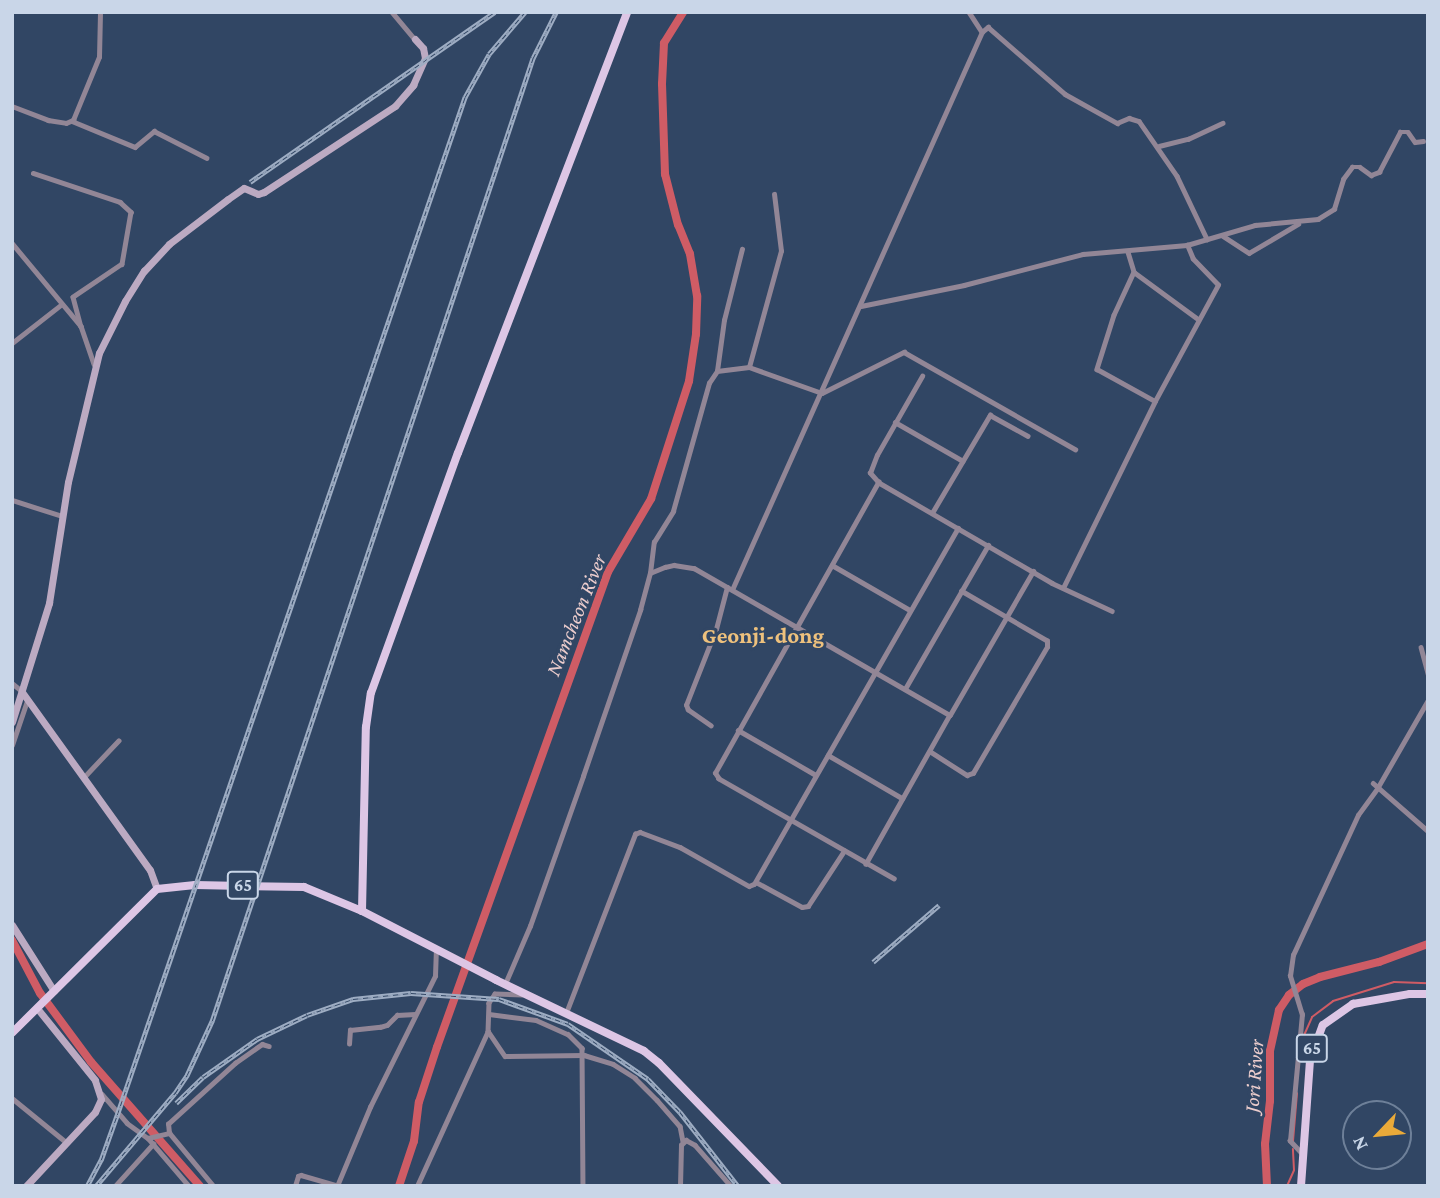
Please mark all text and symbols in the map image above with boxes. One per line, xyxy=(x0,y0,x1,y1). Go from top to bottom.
water label: Namcheon River xyxy=(540,550,612,680)
district label: Geonji-dong xyxy=(702,621,824,649)
road number: 65 xyxy=(226,870,260,900)
road number: 65 xyxy=(1294,1034,1330,1063)
water label: Jori River xyxy=(1239,1039,1269,1113)
north arrow xyxy=(1342,1100,1412,1170)
text: N xyxy=(1347,1133,1372,1154)

